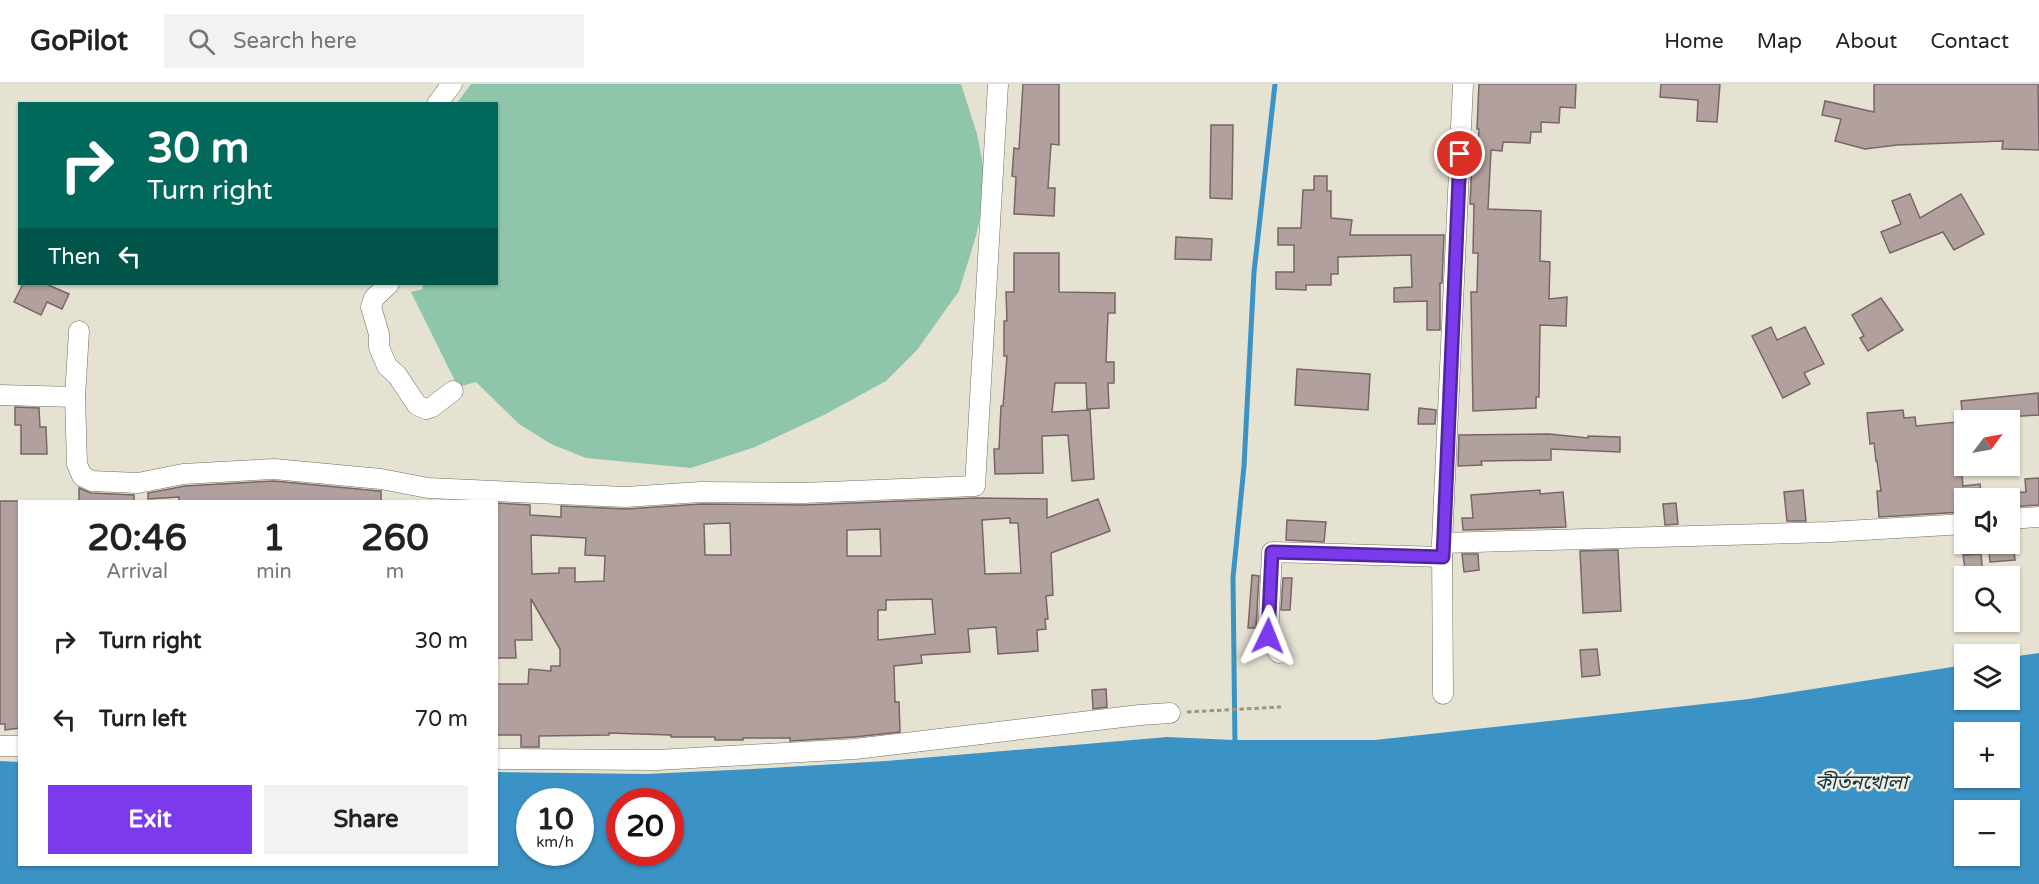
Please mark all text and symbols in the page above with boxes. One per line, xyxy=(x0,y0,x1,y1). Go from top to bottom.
search box xyxy=(164,14,584,68)
text: GoPilot xyxy=(30,24,128,58)
icon: search xyxy=(185,25,218,58)
text: Search here xyxy=(233,28,357,54)
text: Home xyxy=(1664,29,1724,54)
text: Map xyxy=(1757,29,1802,54)
text: About xyxy=(1835,29,1897,54)
text: Contact xyxy=(1930,29,2009,54)
text: 30 m xyxy=(147,123,249,174)
icon: right xyxy=(48,126,126,204)
pin xyxy=(1434,128,1485,179)
icon: arrive xyxy=(1443,137,1476,170)
text: Turn right xyxy=(147,174,273,207)
icon: left xyxy=(113,240,146,273)
text: Then xyxy=(48,244,101,270)
north arrow xyxy=(1954,410,2020,476)
map controls xyxy=(1954,410,2020,866)
button: sound xyxy=(1954,488,2020,554)
text: 20:46 xyxy=(87,517,187,560)
text: 1 xyxy=(263,517,285,560)
text: 260 xyxy=(361,517,429,560)
text: Arrival xyxy=(106,560,168,584)
text: min xyxy=(256,560,292,584)
text: m xyxy=(386,560,404,584)
button: search xyxy=(1954,566,2020,632)
position arrow xyxy=(1236,604,1300,668)
icon: right xyxy=(48,625,81,658)
text: Turn right xyxy=(99,628,201,654)
text: 30 m xyxy=(414,628,468,654)
button: layers xyxy=(1954,644,2020,710)
icon: left xyxy=(48,703,81,736)
text: Turn left xyxy=(99,706,187,732)
text: 70 m xyxy=(414,706,468,732)
button: + xyxy=(1954,722,2020,788)
water label: কীর্তনখোলা xyxy=(1815,770,1911,795)
button: Exit xyxy=(48,785,252,854)
button: Share xyxy=(264,785,468,854)
speed limit sign: 20 xyxy=(606,788,684,866)
button: − xyxy=(1954,800,2020,866)
text: 10 xyxy=(536,801,574,838)
text: km/h xyxy=(536,833,574,851)

